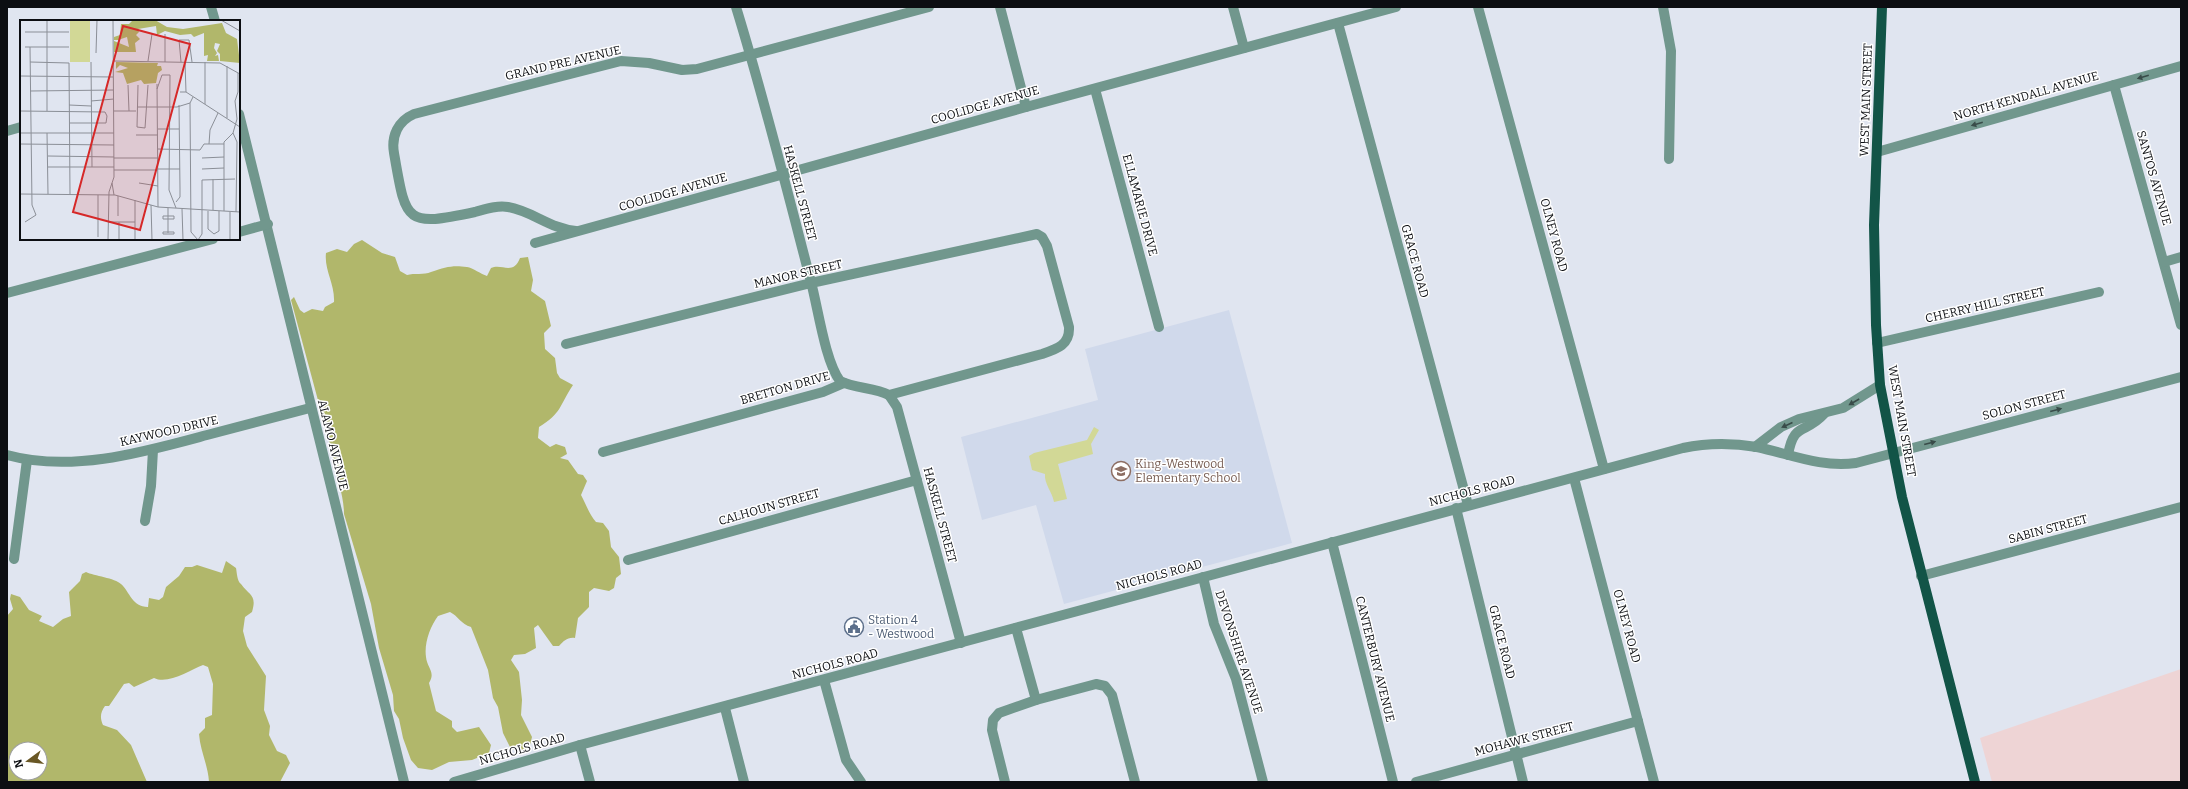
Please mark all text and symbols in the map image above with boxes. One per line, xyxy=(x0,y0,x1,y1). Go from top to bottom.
inset map xyxy=(20,20,240,240)
street label: GRAND PRE AVENUE xyxy=(504,43,622,83)
street label: WEST MAIN STREET xyxy=(1857,43,1875,157)
street label: NORTH KENDALL AVENUE xyxy=(1952,69,2100,123)
one-way arrow xyxy=(2137,74,2149,80)
street label: COOLIDGE AVENUE xyxy=(929,83,1041,127)
one-way arrow xyxy=(1970,121,1982,127)
street label: SANTOS AVENUE xyxy=(2134,129,2174,227)
street label: HASKELL STREET xyxy=(780,144,820,242)
street label: ELLAMARIE DRIVE xyxy=(1120,152,1160,258)
street label: COOLIDGE AVENUE xyxy=(617,170,729,214)
street label: OLNEY ROAD xyxy=(1537,197,1571,273)
street label: GRACE ROAD xyxy=(1398,223,1432,299)
street label: MANOR STREET xyxy=(753,257,843,291)
street label: CHERRY HILL STREET xyxy=(1924,284,2046,326)
street label: WEST MAIN STREET xyxy=(1885,364,1919,478)
street label: BRETTON DRIVE xyxy=(739,369,831,407)
street label: SOLON STREET xyxy=(1981,387,2067,423)
street label: ALAMO AVENUE xyxy=(315,398,351,492)
one-way arrow xyxy=(1848,399,1860,406)
one-way arrow xyxy=(2050,407,2062,413)
street label: KAYWOOD DRIVE xyxy=(119,413,219,449)
one-way arrow xyxy=(1781,421,1793,428)
one-way arrow xyxy=(1924,440,1936,446)
place label: King-Westwood Elementary School xyxy=(1135,457,1241,485)
school or university icon: King-Westwood Elementary School xyxy=(1110,460,1132,482)
street label: HASKELL STREET xyxy=(920,466,960,564)
street label: NICHOLS ROAD xyxy=(1427,473,1517,509)
street label: CALHOUN STREET xyxy=(717,486,821,528)
street label: SABIN STREET xyxy=(2007,512,2089,546)
street label: NICHOLS ROAD xyxy=(1114,557,1204,593)
street label: OLNEY ROAD xyxy=(1610,588,1644,664)
street label: DEVONSHIRE AVENUE xyxy=(1212,589,1266,715)
street label: CANTERBURY AVENUE xyxy=(1353,595,1397,723)
street label: GRACE ROAD xyxy=(1486,604,1518,680)
place label: Station 4 - Westwood xyxy=(868,613,934,641)
public building icon: Station 4 - Westwood xyxy=(843,616,865,638)
street label: NICHOLS ROAD xyxy=(790,646,880,682)
street label: MOHAWK STREET xyxy=(1473,719,1575,759)
street label: NICHOLS ROAD xyxy=(477,730,567,768)
north arrow xyxy=(8,741,48,781)
text: N xyxy=(11,757,26,769)

